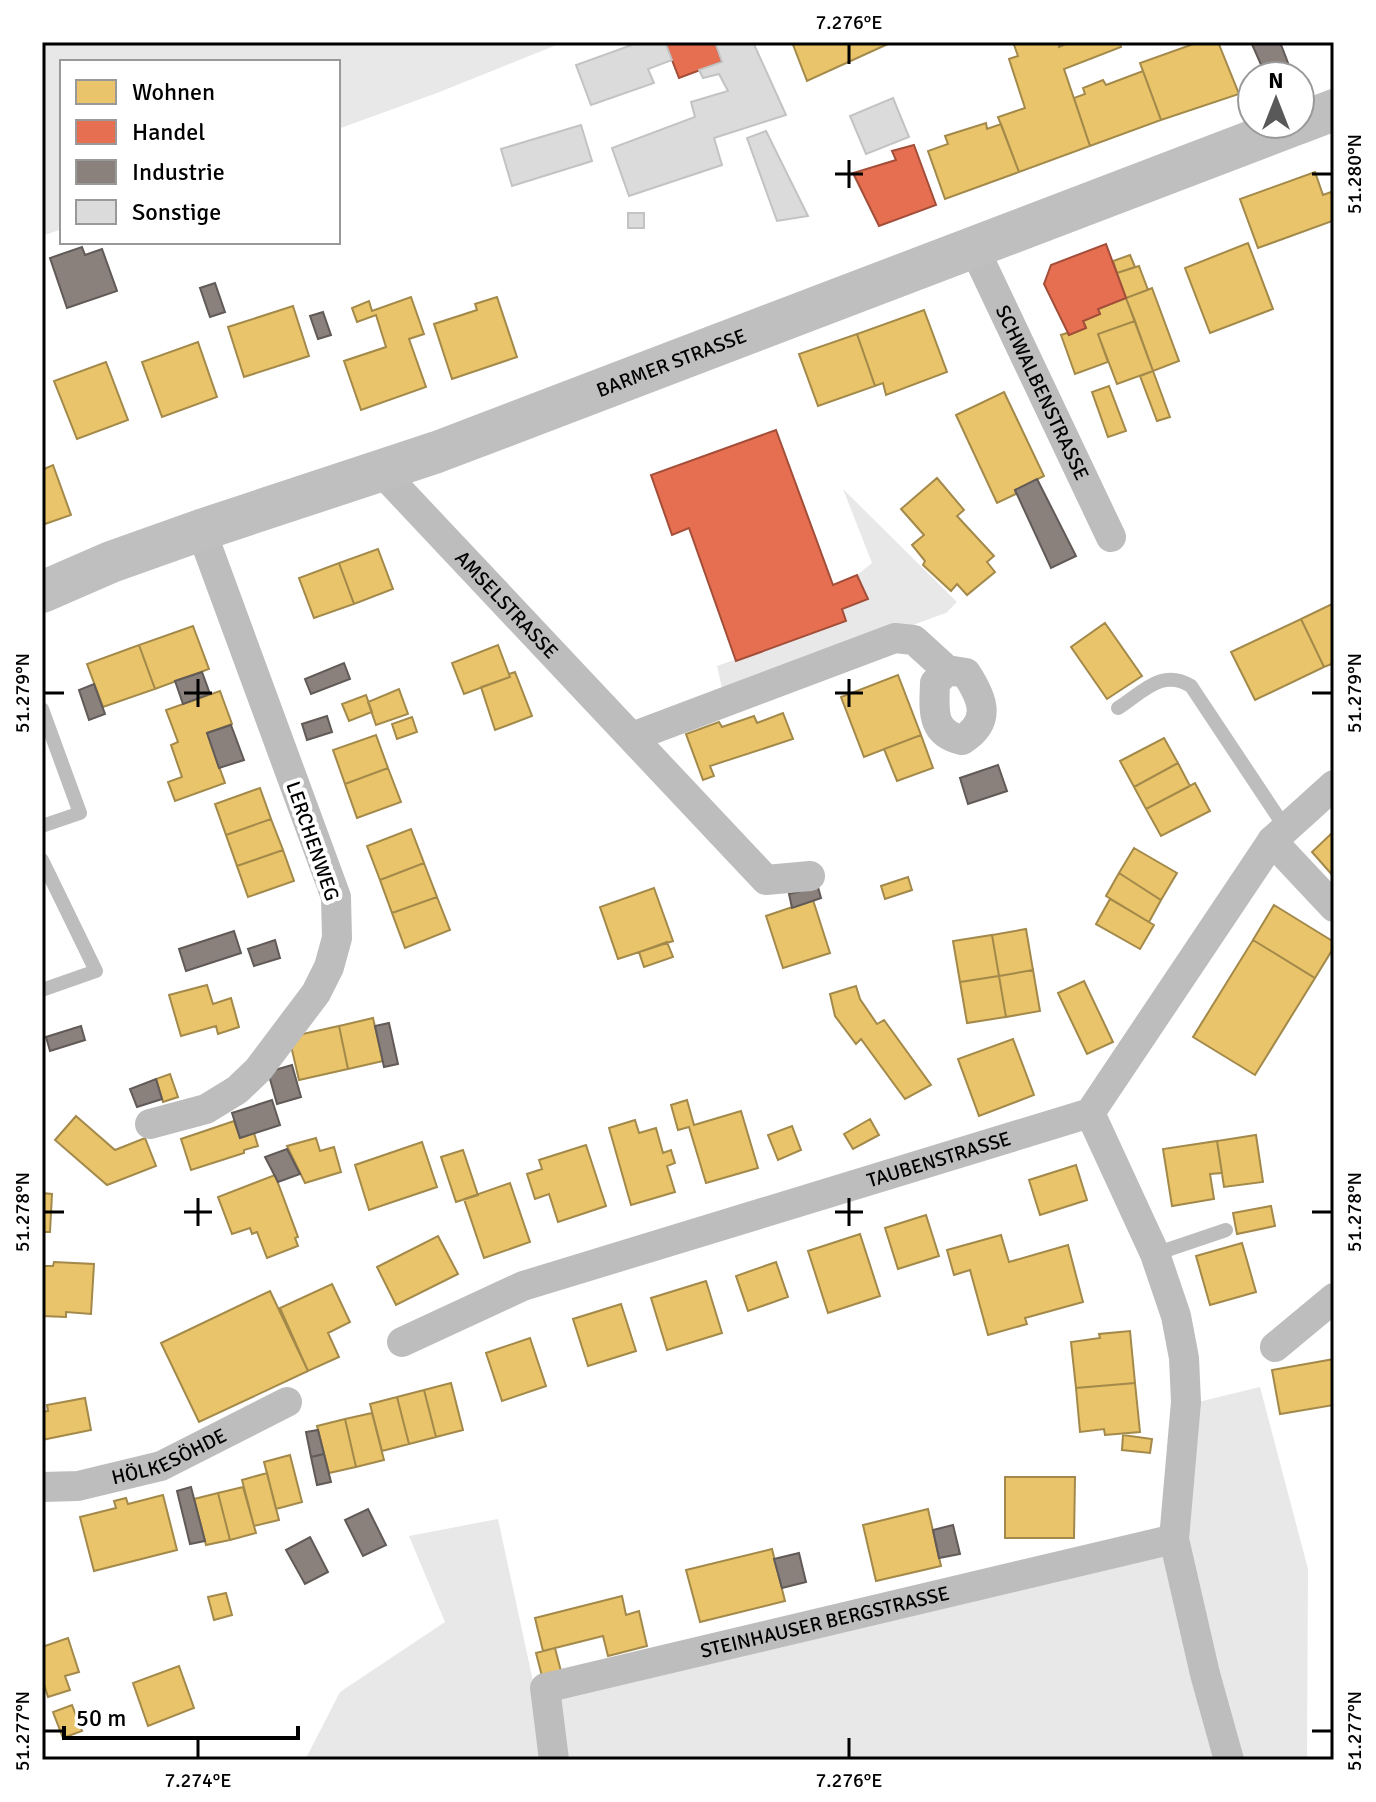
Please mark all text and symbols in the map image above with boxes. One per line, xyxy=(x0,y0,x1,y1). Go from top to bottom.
text: 7.276°E xyxy=(815,10,883,35)
legend xyxy=(60,60,340,244)
north arrow xyxy=(1236,60,1316,140)
text: N xyxy=(1268,67,1284,94)
text: Wohnen xyxy=(132,77,215,107)
text: Handel xyxy=(132,117,205,147)
text: 51.280°N xyxy=(1342,134,1367,214)
text: Industrie xyxy=(132,157,225,187)
text: Sonstige xyxy=(132,197,221,227)
street label: SCHWALBENSTRASSE xyxy=(990,301,1094,484)
street label: BARMER STRASSE xyxy=(593,323,750,403)
street label: AMSELSTRASSE xyxy=(450,546,563,664)
text: 51.279°N xyxy=(10,653,35,733)
text: 51.279°N xyxy=(1342,653,1367,733)
street label: LERCHENWEG xyxy=(280,778,345,904)
street label: TAUBENSTRASSE xyxy=(864,1126,1014,1193)
text: 51.278°N xyxy=(10,1172,35,1252)
text: 51.278°N xyxy=(1342,1172,1367,1252)
street label: HÖLKESÖHDE xyxy=(109,1423,231,1490)
street label: STEINHAUSER BERGSTRASSE xyxy=(698,1581,952,1664)
scale bar xyxy=(64,1690,298,1740)
text: 51.277°N xyxy=(10,1691,35,1771)
text: 51.277°N xyxy=(1342,1691,1367,1771)
text: 50 m xyxy=(76,1703,126,1733)
text: 7.274°E xyxy=(164,1768,232,1793)
text: 7.276°E xyxy=(815,1768,883,1793)

